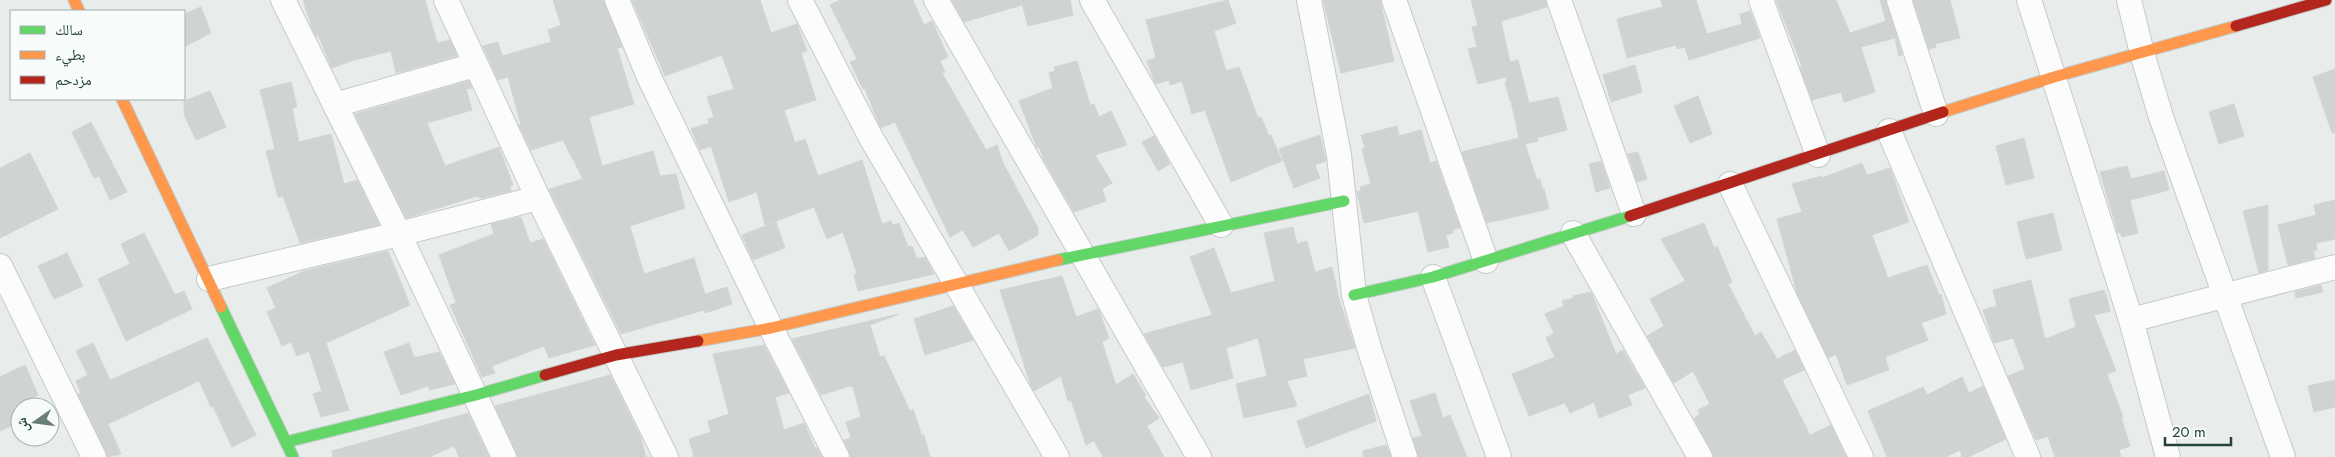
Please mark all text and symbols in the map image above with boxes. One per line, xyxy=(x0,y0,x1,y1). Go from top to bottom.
legend xyxy=(10,10,185,100)
text: سالك xyxy=(55,19,83,41)
text: بطيء xyxy=(55,44,85,67)
text: مزدحم xyxy=(55,69,92,91)
north arrow xyxy=(10,397,60,447)
scale bar xyxy=(2165,414,2231,446)
text: ش xyxy=(11,415,34,435)
text: 20 m xyxy=(2172,421,2206,443)

